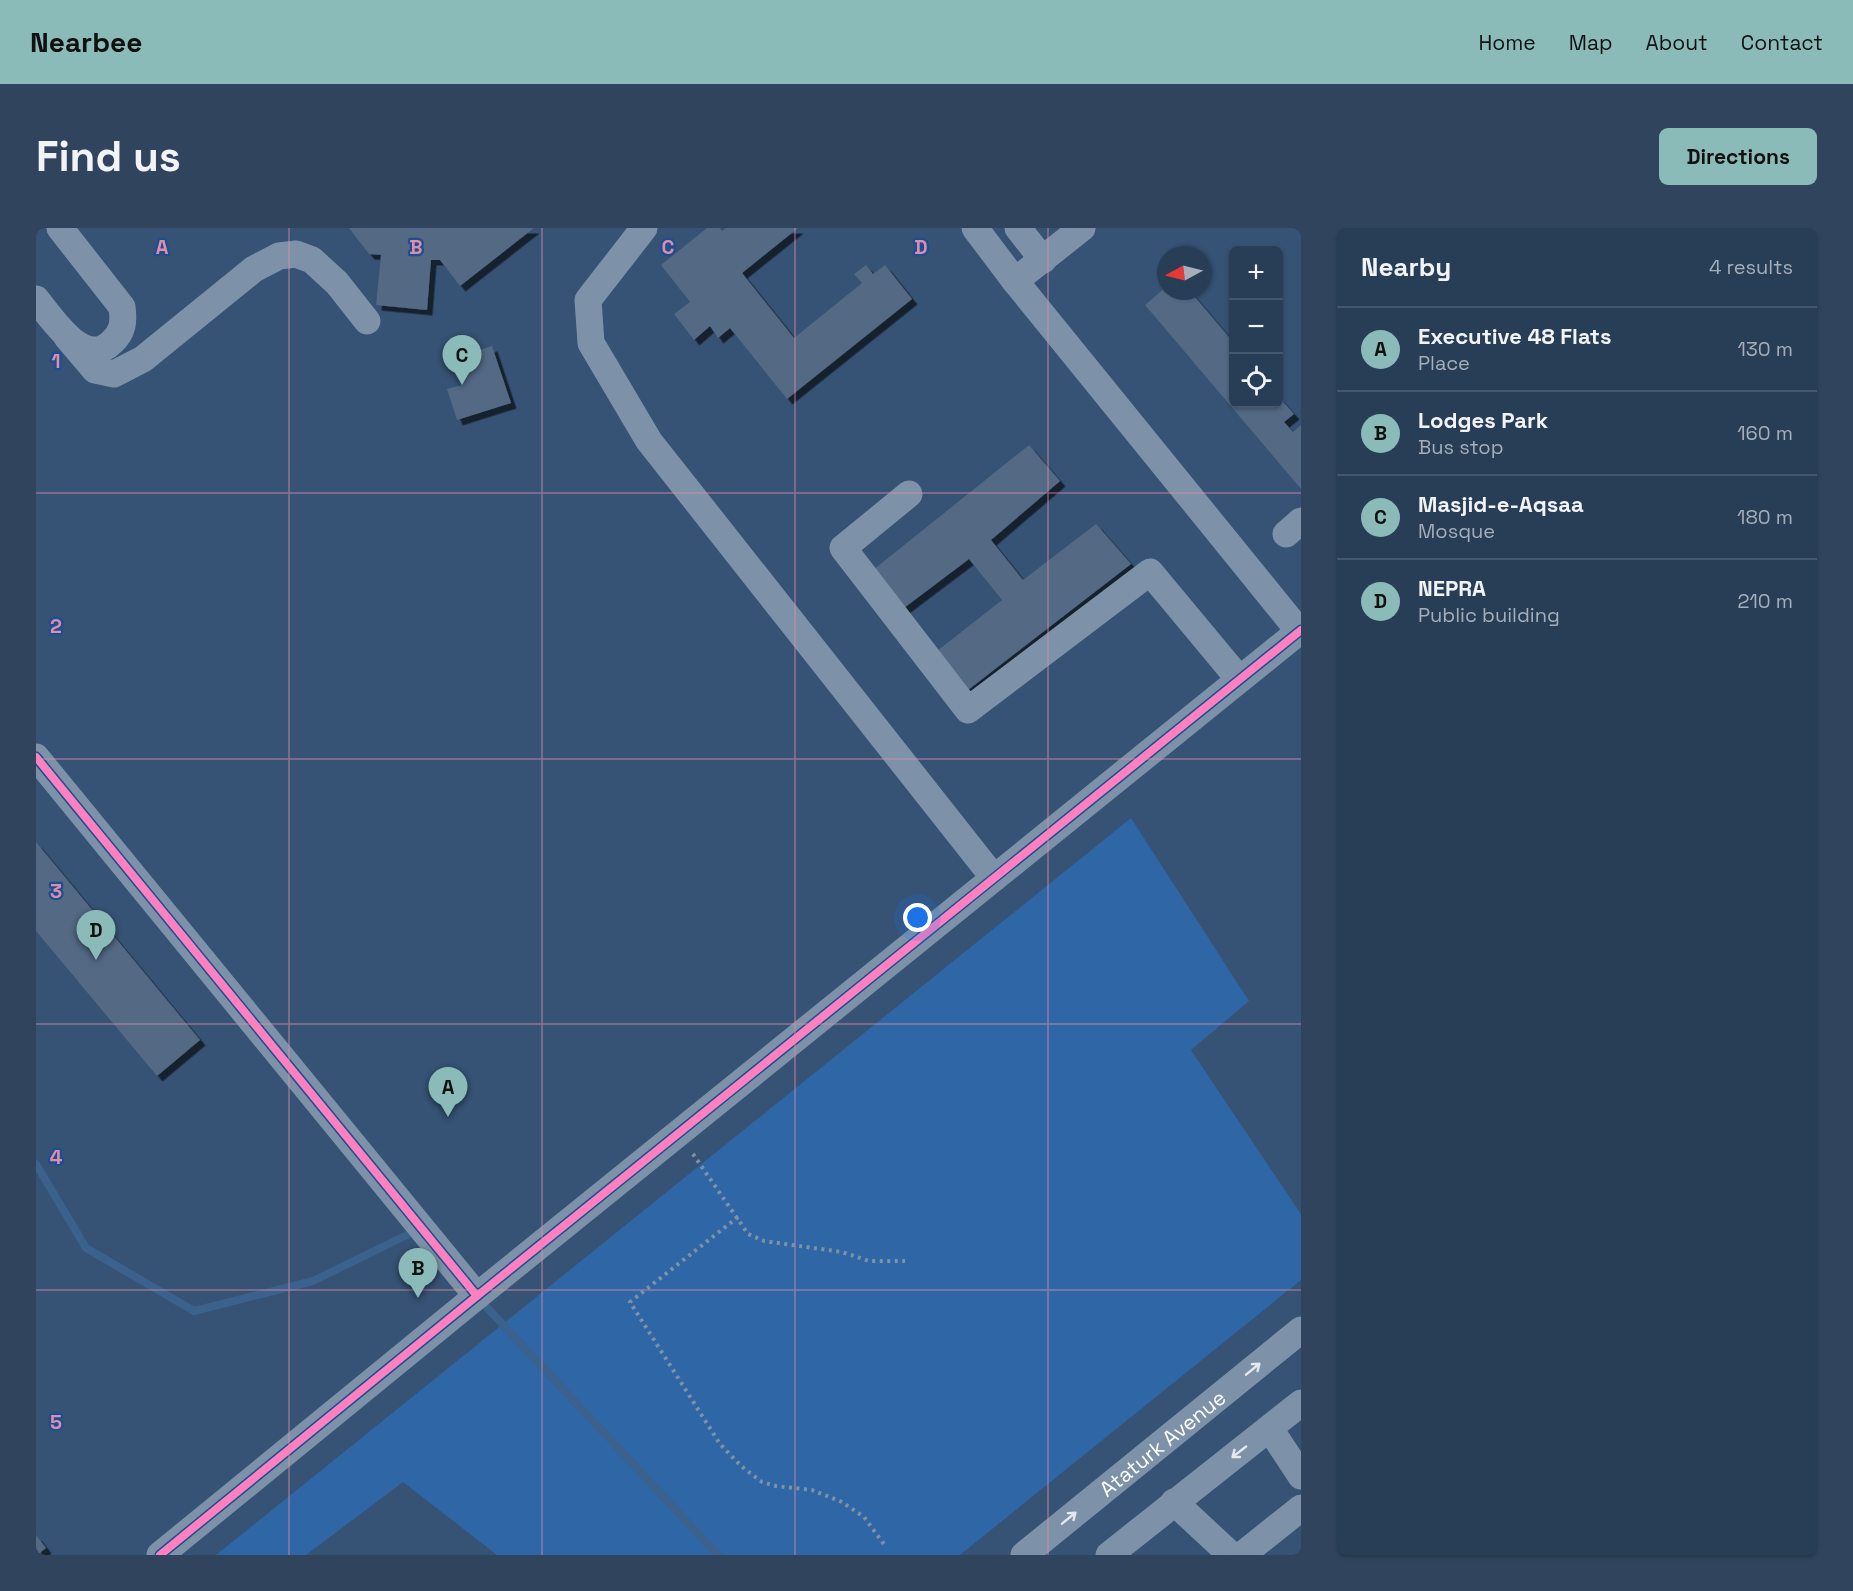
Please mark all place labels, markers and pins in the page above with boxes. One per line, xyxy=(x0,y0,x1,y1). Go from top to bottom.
pin: C xyxy=(442,336,482,385)
pin: D xyxy=(76,910,116,960)
pin: A xyxy=(428,1068,468,1117)
pin: B xyxy=(398,1248,437,1298)

